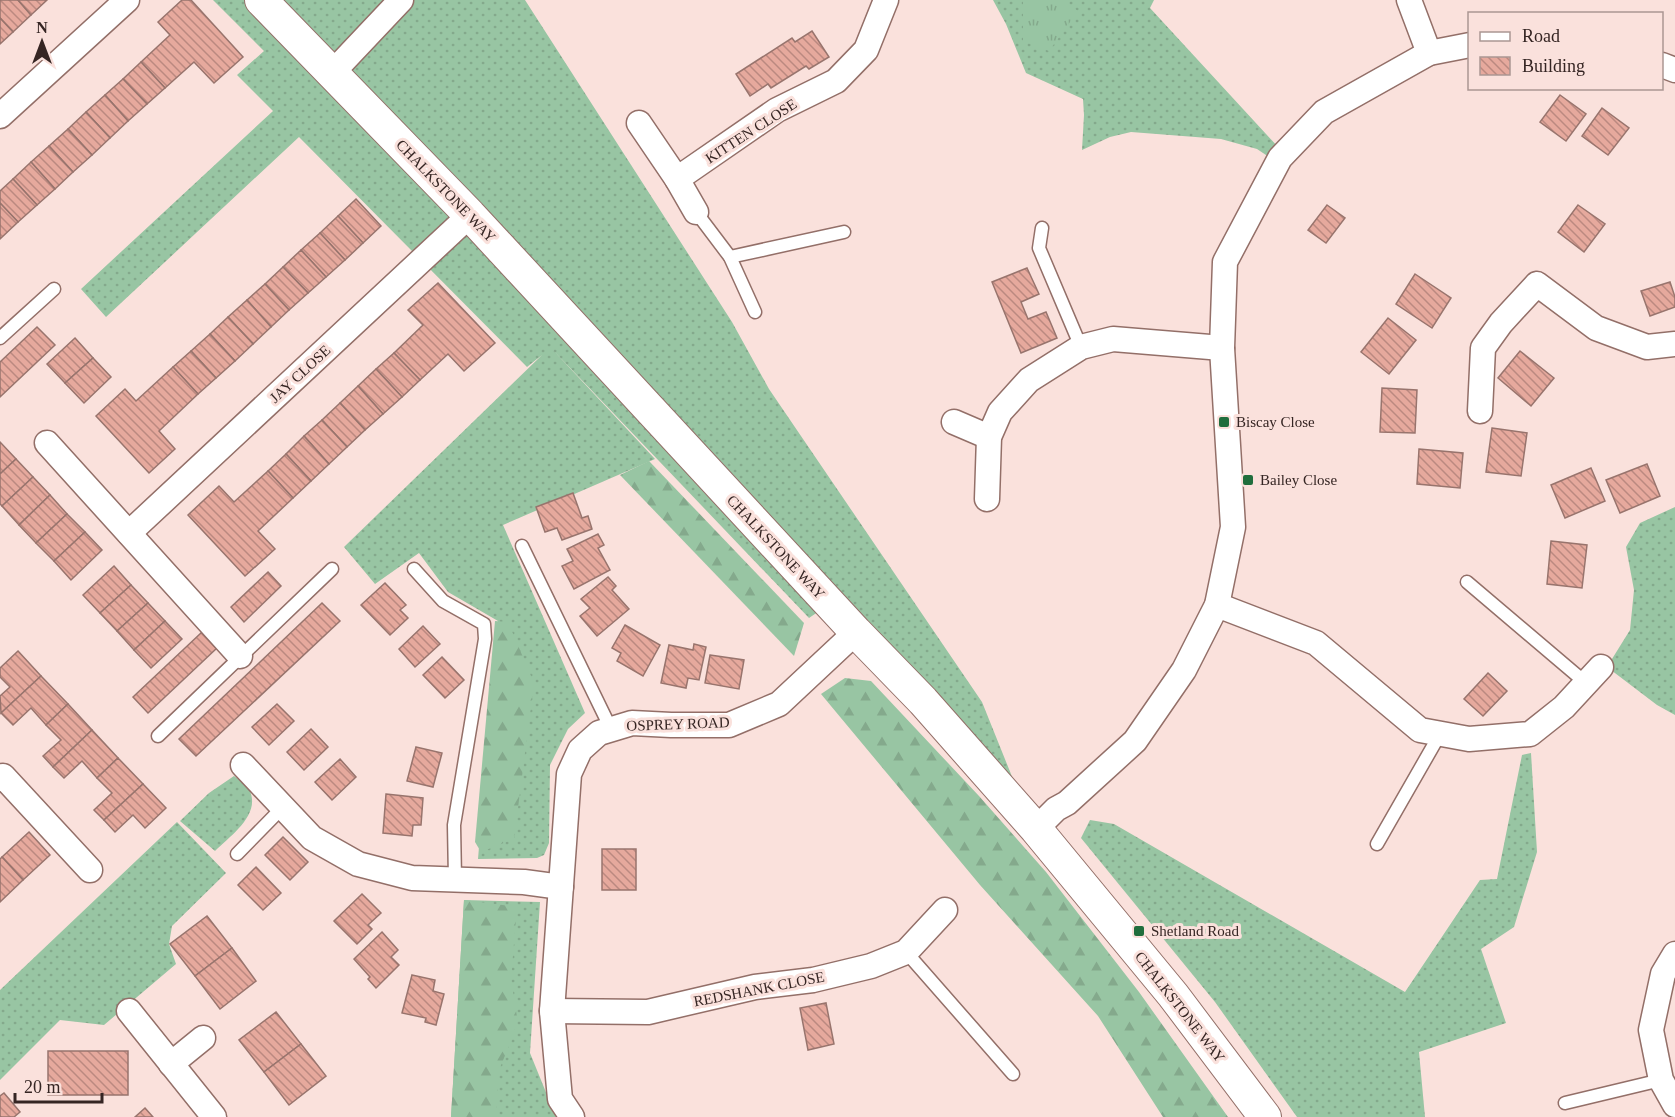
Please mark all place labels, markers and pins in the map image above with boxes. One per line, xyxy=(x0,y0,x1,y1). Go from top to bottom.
place label: Biscay Close xyxy=(1236,414,1315,430)
marker: Biscay Close xyxy=(1217,415,1231,429)
place label: Bailey Close xyxy=(1260,472,1337,488)
marker: Bailey Close xyxy=(1241,473,1255,487)
place label: Shetland Road xyxy=(1151,923,1239,939)
marker: Shetland Road xyxy=(1132,924,1146,938)

